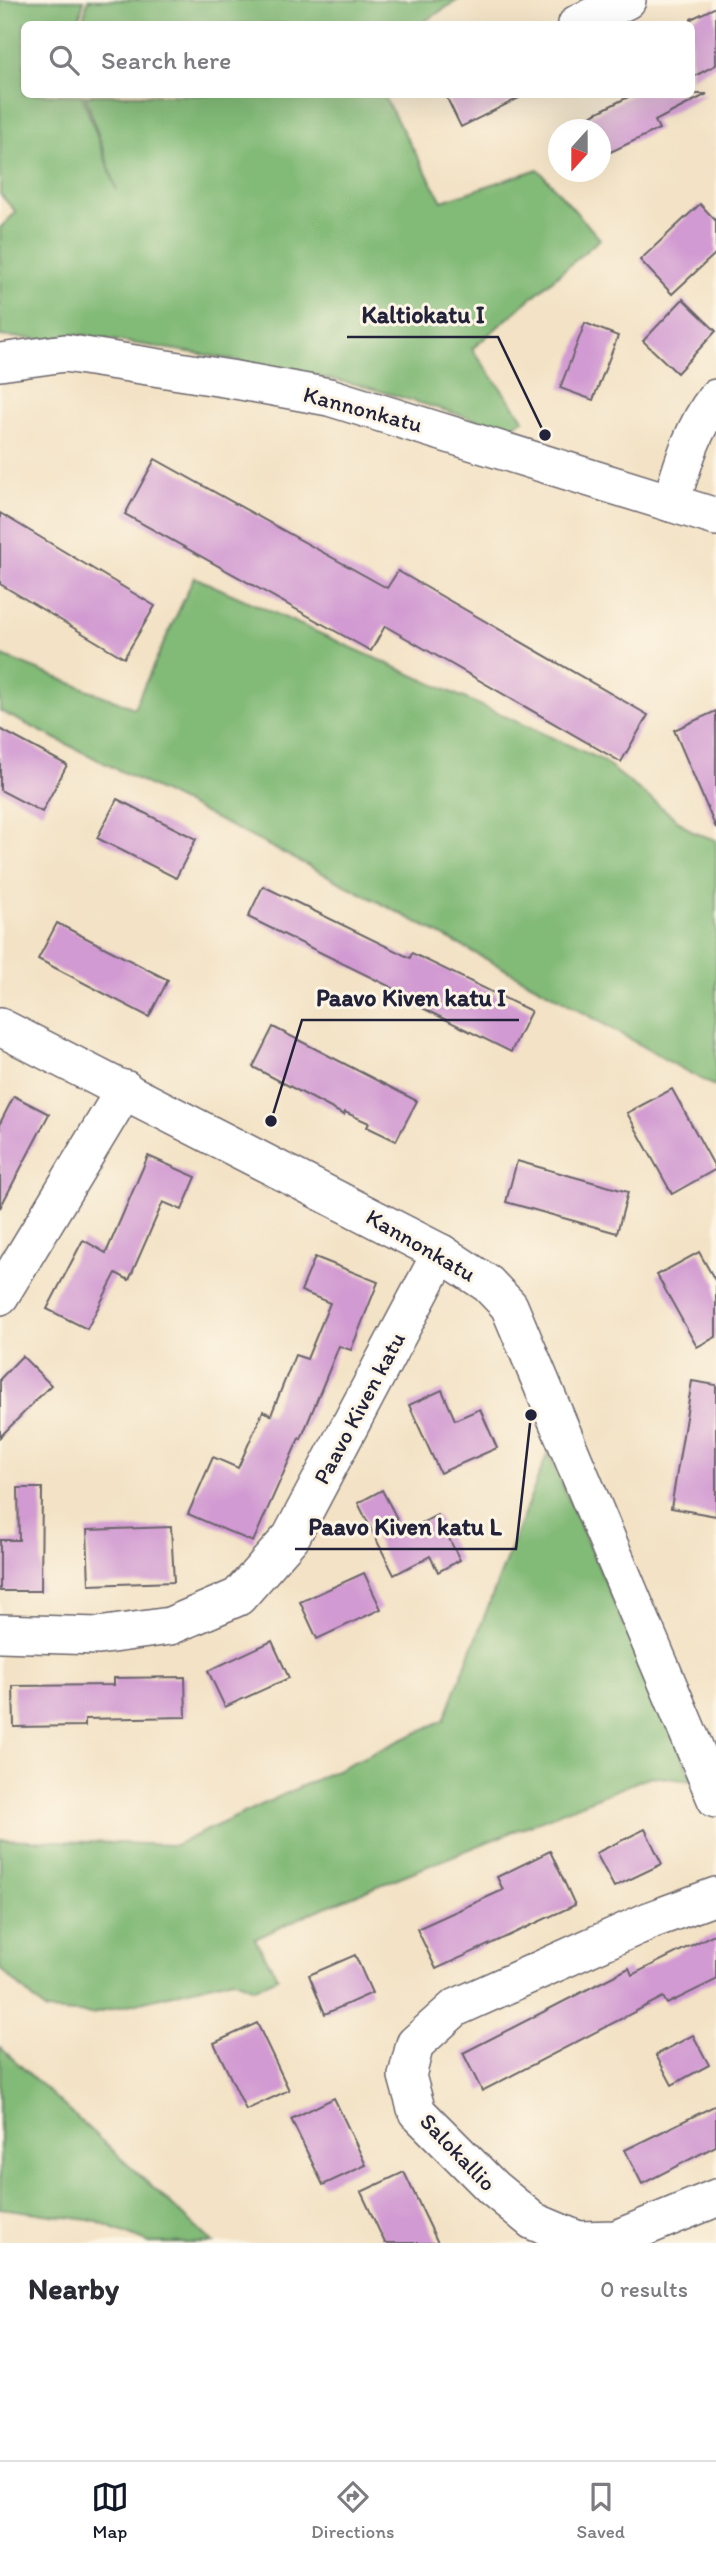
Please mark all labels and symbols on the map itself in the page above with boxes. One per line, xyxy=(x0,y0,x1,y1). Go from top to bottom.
north arrow xyxy=(548,119,611,182)
callout: Kaltiokatu I xyxy=(347,292,498,337)
text: Kaltiokatu I xyxy=(361,300,485,329)
street label: Kannonkatu xyxy=(301,380,426,438)
callout: Paavo Kiven katu I xyxy=(302,975,519,1020)
text: Paavo Kiven katu I xyxy=(316,983,506,1012)
street label: Kannonkatu xyxy=(361,1202,481,1288)
street label: Paavo Kiven katu xyxy=(307,1327,411,1489)
callout: Paavo Kiven katu L xyxy=(295,1504,516,1549)
text: Paavo Kiven katu L xyxy=(308,1512,503,1541)
street label: Salokallio xyxy=(414,2107,502,2197)

